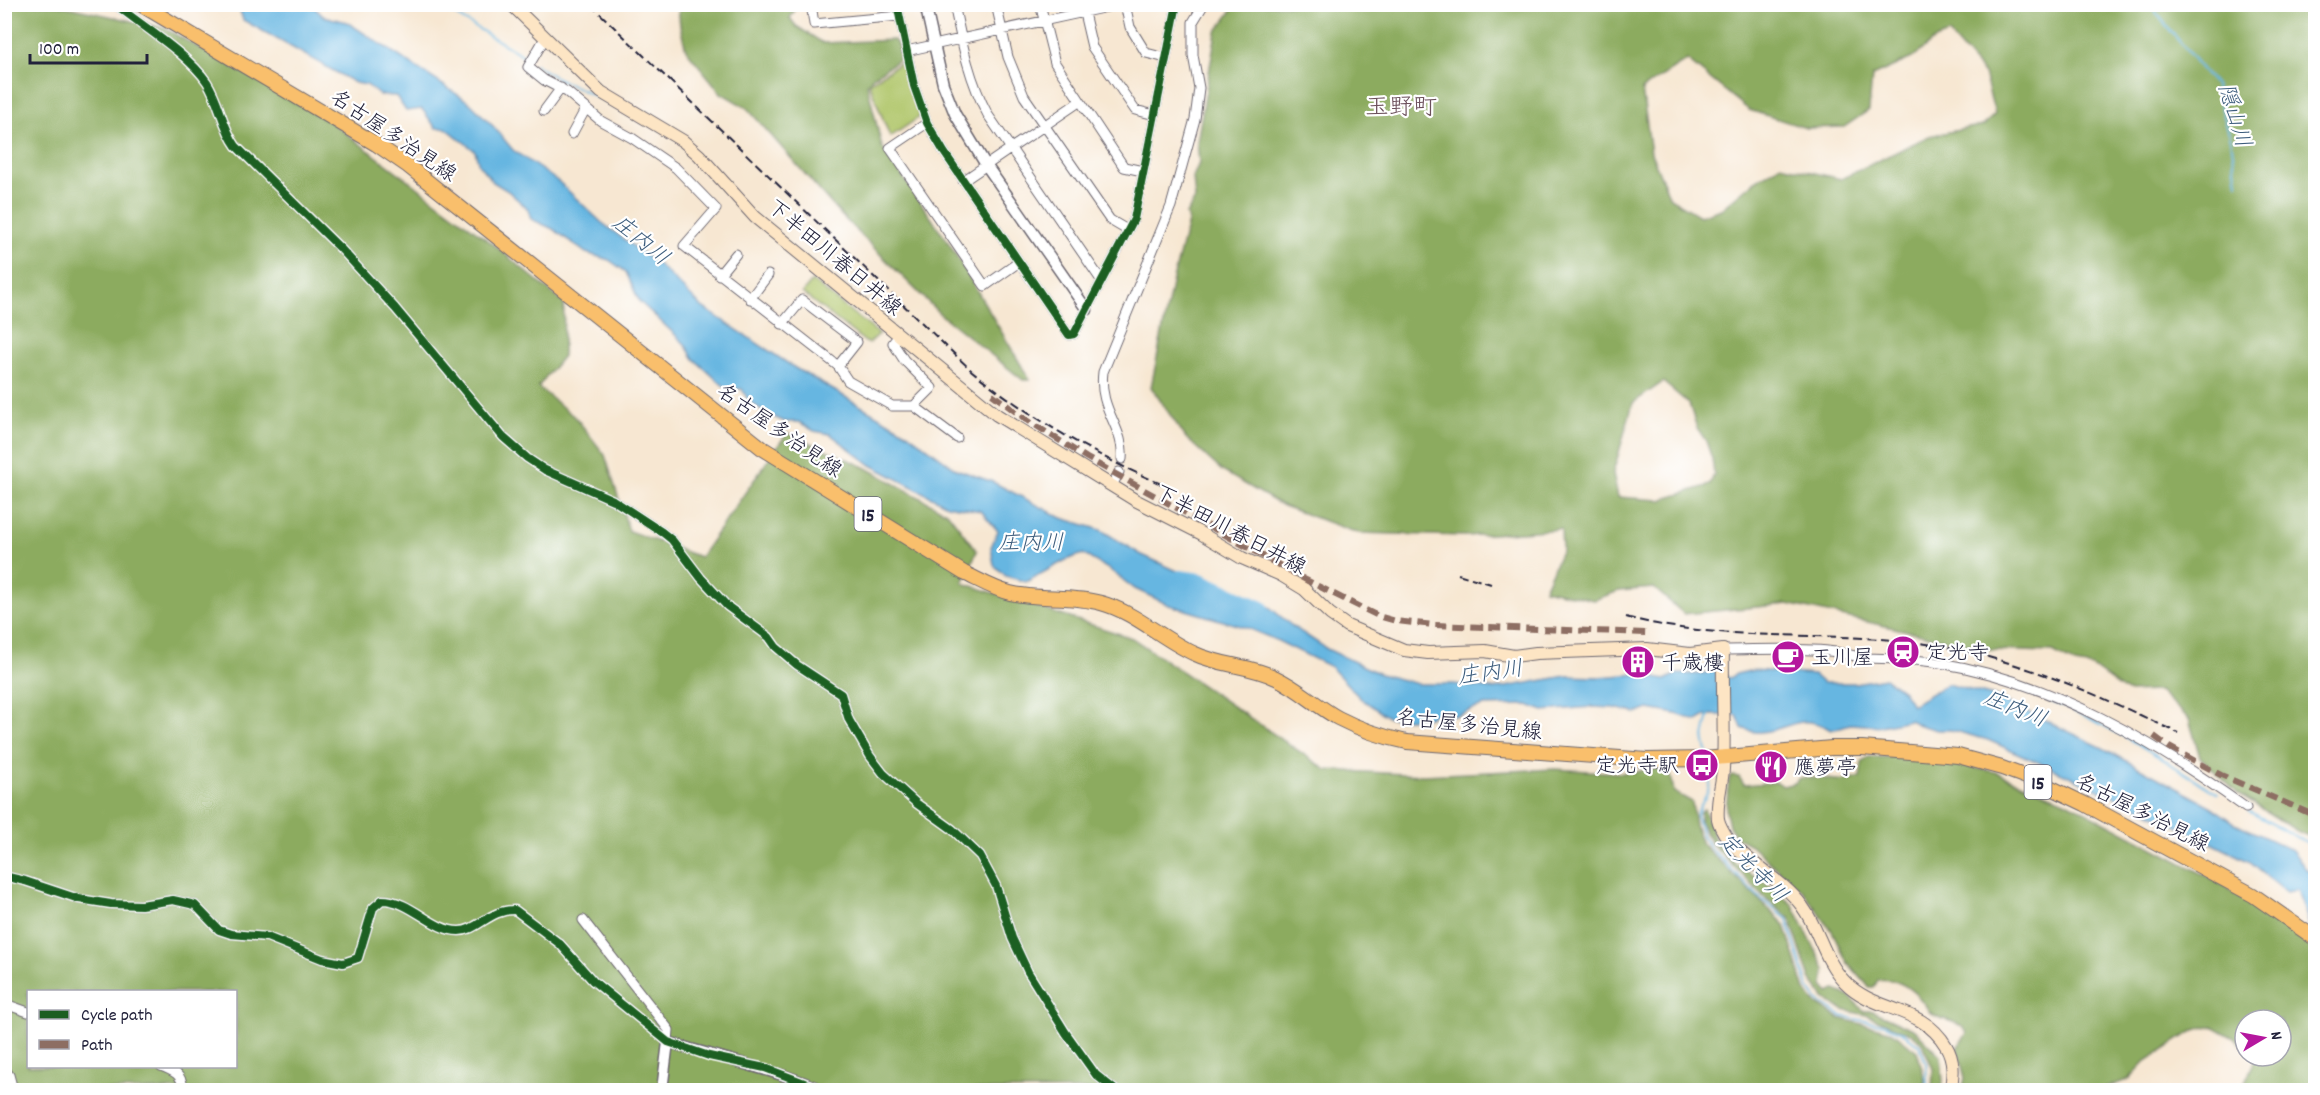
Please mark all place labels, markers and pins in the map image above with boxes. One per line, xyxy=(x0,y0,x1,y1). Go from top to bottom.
station icon: 定光寺 xyxy=(1885,634,1921,670)
cafe icon: 玉川屋 xyxy=(1770,639,1806,675)
place label: 定光寺 xyxy=(1926,640,1989,670)
building icon: 千歳樓 xyxy=(1620,644,1656,680)
place label: 玉川屋 xyxy=(1811,645,1874,675)
place label: 千歳樓 xyxy=(1661,650,1724,680)
bus stop icon: 定光寺駅 xyxy=(1684,747,1720,783)
restaurant icon: 應夢亭 xyxy=(1753,749,1789,785)
place label: 定光寺駅 xyxy=(1595,753,1679,783)
place label: 應夢亭 xyxy=(1794,755,1857,785)

